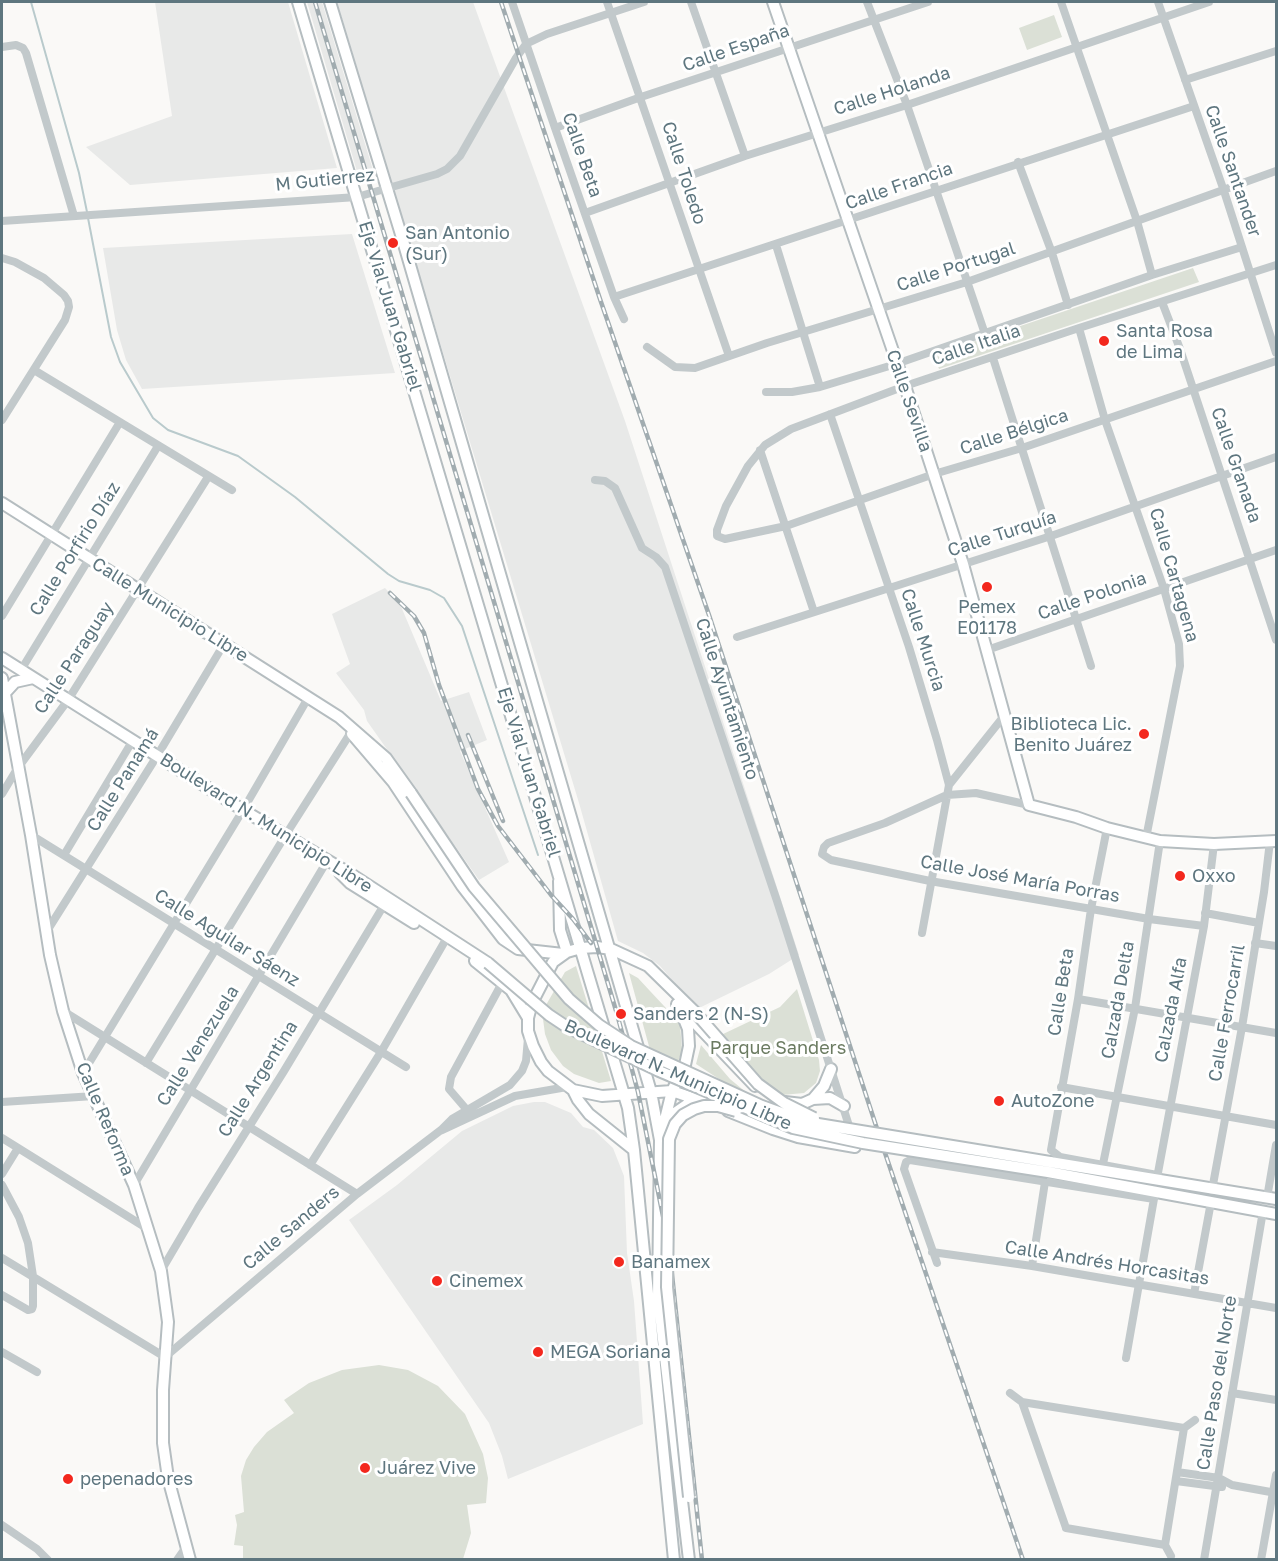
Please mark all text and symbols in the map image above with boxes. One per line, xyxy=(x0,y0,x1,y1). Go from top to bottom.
street label: Calle España xyxy=(680,20,792,76)
street label: Calle Holanda xyxy=(831,62,953,120)
street label: Calle Santander xyxy=(1200,102,1266,240)
street label: Calle Beta xyxy=(557,110,607,200)
street label: Calle Toledo xyxy=(657,119,711,227)
street label: Calle Francia xyxy=(842,158,956,214)
street label: M Gutierrez xyxy=(274,164,376,196)
street label: Eje Vial Juan Gabriel xyxy=(354,218,426,394)
place label: San Antonio (Sur) xyxy=(405,222,510,264)
marker: San Antonio (Sur) xyxy=(386,236,400,250)
street label: Calle Portugal xyxy=(894,238,1018,296)
street label: Calle Italia xyxy=(929,320,1023,370)
place label: Santa Rosa de Lima xyxy=(1116,320,1213,362)
marker: Santa Rosa de Lima xyxy=(1097,334,1111,348)
street label: Calle Sevilla xyxy=(881,347,937,455)
street label: Calle Bélgica xyxy=(957,404,1071,460)
street label: Calle Granada xyxy=(1206,404,1266,526)
street label: Calle Porfirio Díaz xyxy=(25,478,125,620)
street label: Calle Cartagena xyxy=(1145,505,1203,645)
street label: Calle Turquía xyxy=(945,506,1059,562)
street label: Calle Municipio Libre xyxy=(88,553,252,667)
street label: Calle Polonia xyxy=(1035,567,1149,625)
marker: Pemex E01178 xyxy=(980,580,994,594)
street label: Calle Murcia xyxy=(896,586,950,694)
place label: Pemex E01178 xyxy=(957,596,1017,638)
street label: Calle Paraguay xyxy=(30,598,118,718)
street label: Calle Ayuntamiento xyxy=(691,615,763,783)
street label: Eje Vial Juan Gabriel xyxy=(493,684,565,860)
place label: Biblioteca Lic. Benito Juárez xyxy=(1011,713,1132,756)
street label: Calle Panamá xyxy=(83,724,163,836)
marker: Biblioteca Lic. Benito Juárez xyxy=(1137,727,1151,741)
street label: Boulevard N. Municipio Libre xyxy=(156,748,376,898)
street label: Calle José María Porras xyxy=(919,851,1121,907)
place label: Oxxo xyxy=(1192,865,1236,887)
marker: Oxxo xyxy=(1173,869,1187,883)
street label: Calle Aguilar Sáenz xyxy=(150,885,304,991)
street label: Calzada Delta xyxy=(1097,939,1139,1061)
street label: Calle Ferrocarril xyxy=(1204,943,1250,1083)
street label: Calle Beta xyxy=(1043,947,1079,1037)
street label: Calzada Alfa xyxy=(1150,955,1192,1065)
street label: Calle Venezuela xyxy=(152,982,244,1110)
place label: Sanders 2 (N-S) xyxy=(633,1003,769,1025)
marker: Sanders 2 (N-S) xyxy=(614,1007,628,1021)
street label: Boulevard N. Municipio Libre xyxy=(561,1015,795,1135)
street label: Calle Argentina xyxy=(214,1017,302,1141)
park label: Parque Sanders xyxy=(710,1037,846,1059)
street label: Calle Reforma xyxy=(71,1059,139,1179)
place label: AutoZone xyxy=(1011,1090,1094,1112)
marker: AutoZone xyxy=(992,1094,1006,1108)
street label: Calle Sanders xyxy=(238,1181,344,1275)
street label: Calle Andrés Horcasitas xyxy=(1003,1236,1211,1290)
place label: Banamex xyxy=(631,1251,710,1273)
marker: Banamex xyxy=(612,1255,626,1269)
place label: Cinemex xyxy=(449,1270,523,1292)
marker: Cinemex xyxy=(430,1274,444,1288)
street label: Calle Paso del Norte xyxy=(1193,1294,1241,1472)
place label: MEGA Soriana xyxy=(550,1341,671,1363)
marker: MEGA Soriana xyxy=(531,1345,545,1359)
place label: Juárez Vive xyxy=(377,1457,476,1479)
marker: Juárez Vive xyxy=(358,1461,372,1475)
place label: pepenadores xyxy=(80,1468,193,1490)
marker: pepenadores xyxy=(61,1472,75,1486)

